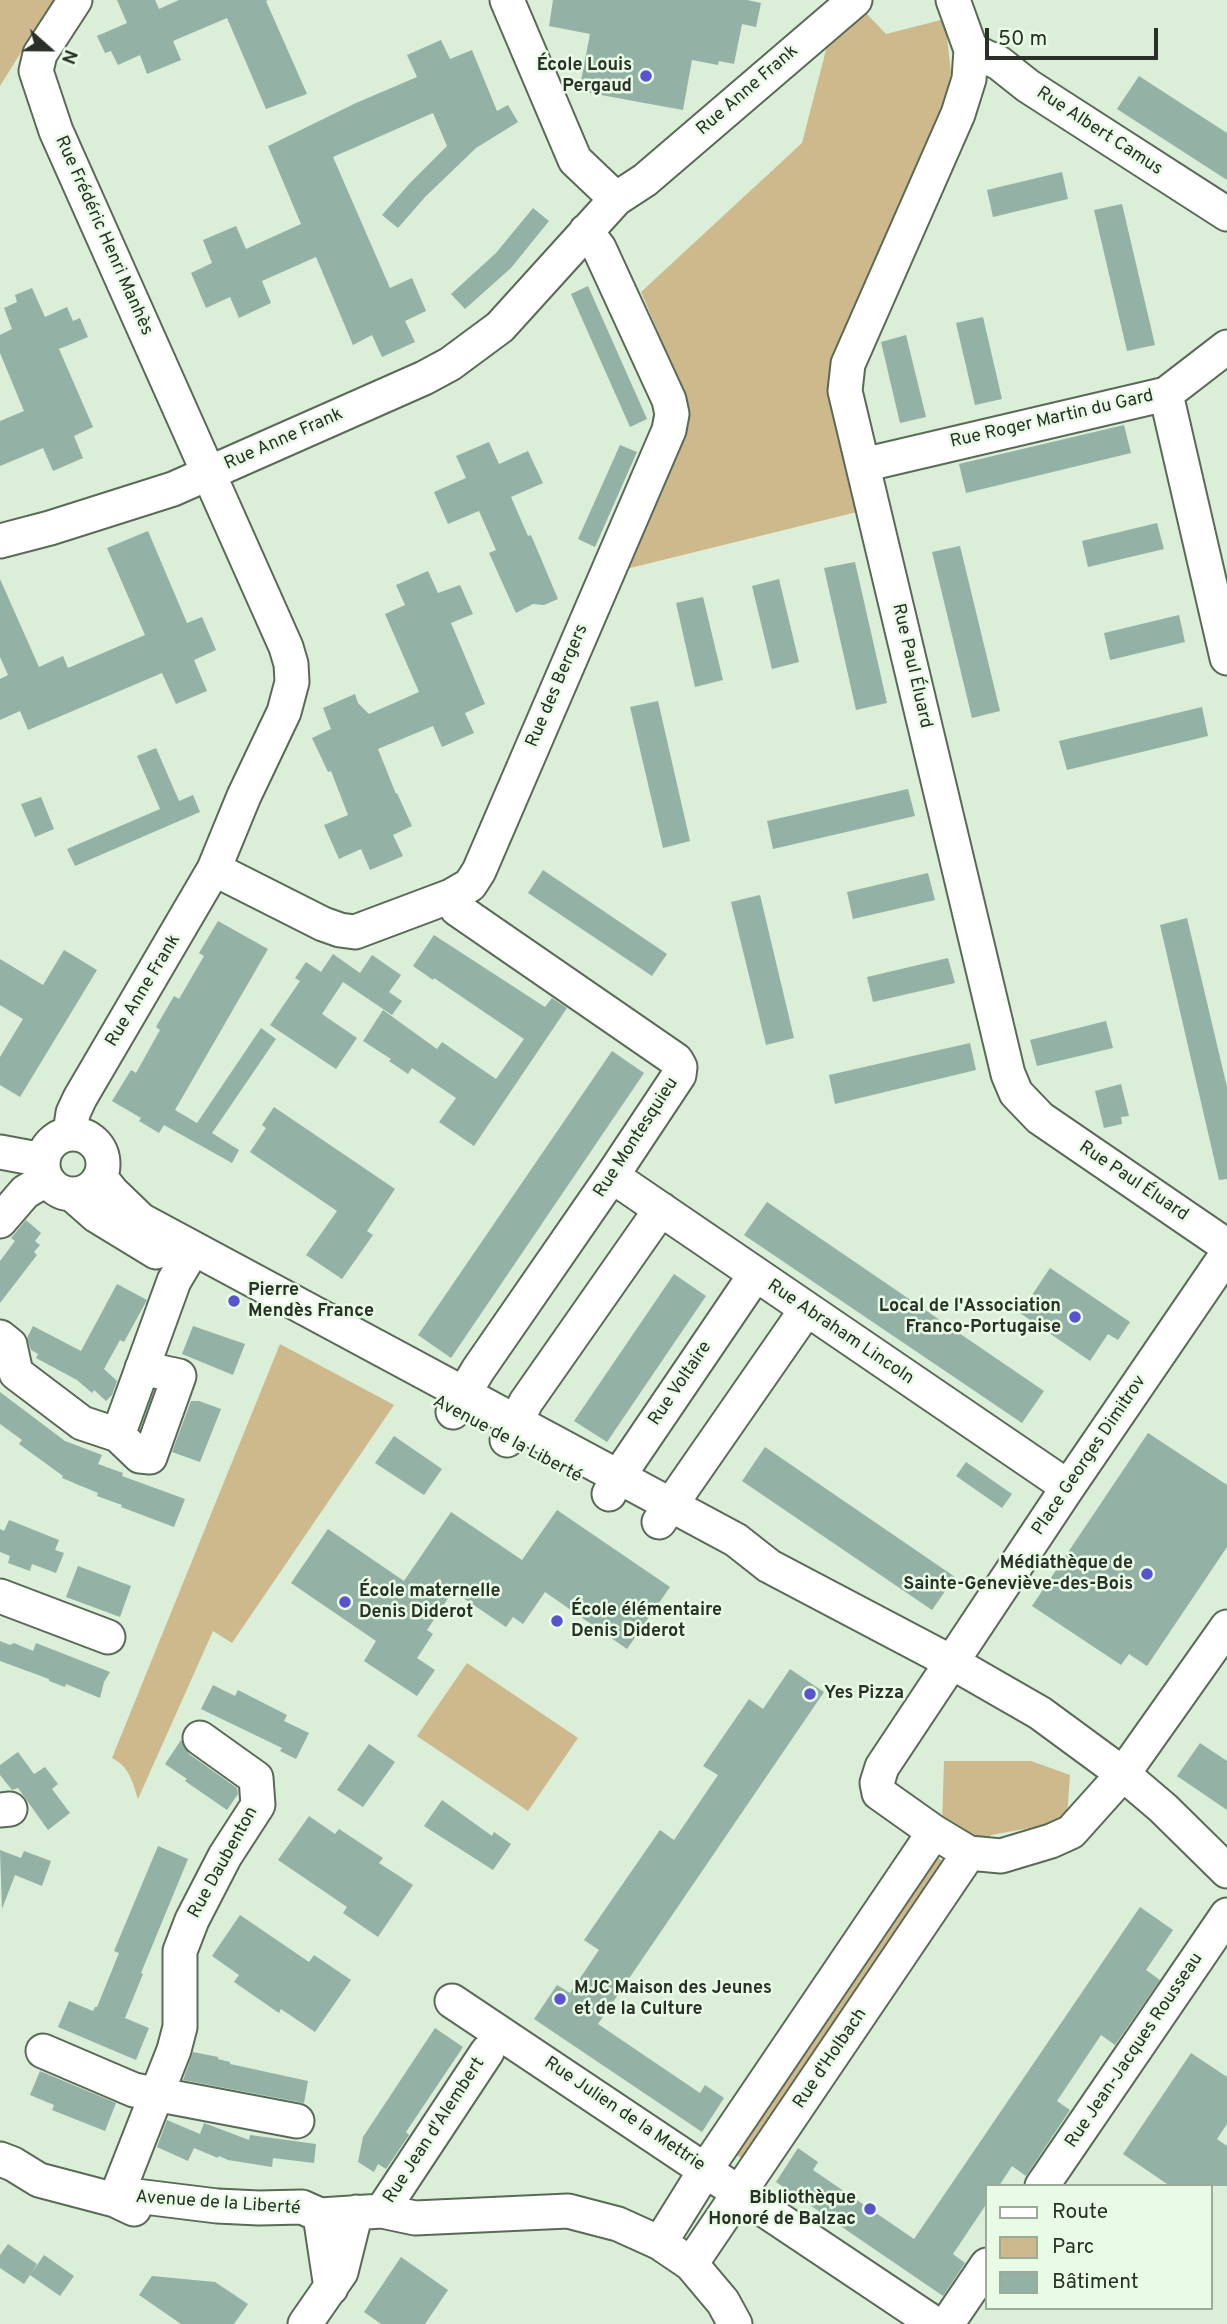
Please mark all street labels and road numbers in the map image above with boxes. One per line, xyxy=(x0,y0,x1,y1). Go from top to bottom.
street label: Rue Anne Frank xyxy=(693,41,803,141)
street label: Rue Albert Camus xyxy=(1032,83,1166,181)
street label: Rue Frédéric Henri Manhès xyxy=(49,133,157,339)
street label: Rue Roger Martin du Gard xyxy=(948,386,1156,454)
street label: Rue Anne Frank xyxy=(221,404,347,476)
street label: Rue Paul Éluard xyxy=(886,602,936,730)
street label: Rue des Bergers xyxy=(522,621,594,751)
street label: Rue Anne Frank xyxy=(102,931,186,1051)
street label: Rue Montesquieu xyxy=(590,1074,684,1202)
street label: Rue Paul Éluard xyxy=(1074,1137,1192,1227)
street label: Rue Abraham Lincoln xyxy=(762,1276,918,1390)
street label: Rue Voltaire xyxy=(645,1338,717,1430)
street label: Place Georges Dimitrov xyxy=(1028,1372,1152,1540)
street label: Avenue de la Liberté xyxy=(429,1392,585,1488)
street label: Rue Daubenton xyxy=(184,1804,264,1922)
street label: Rue Jean-Jacques Rousseau xyxy=(1062,1949,1208,2153)
street label: Rue d'Holbach xyxy=(790,2005,872,2113)
street label: Rue Julien de la Mettrie xyxy=(539,2053,709,2177)
street label: Rue Jean d'Alembert xyxy=(380,2054,490,2208)
street label: Avenue de la Liberté xyxy=(135,2187,301,2221)

